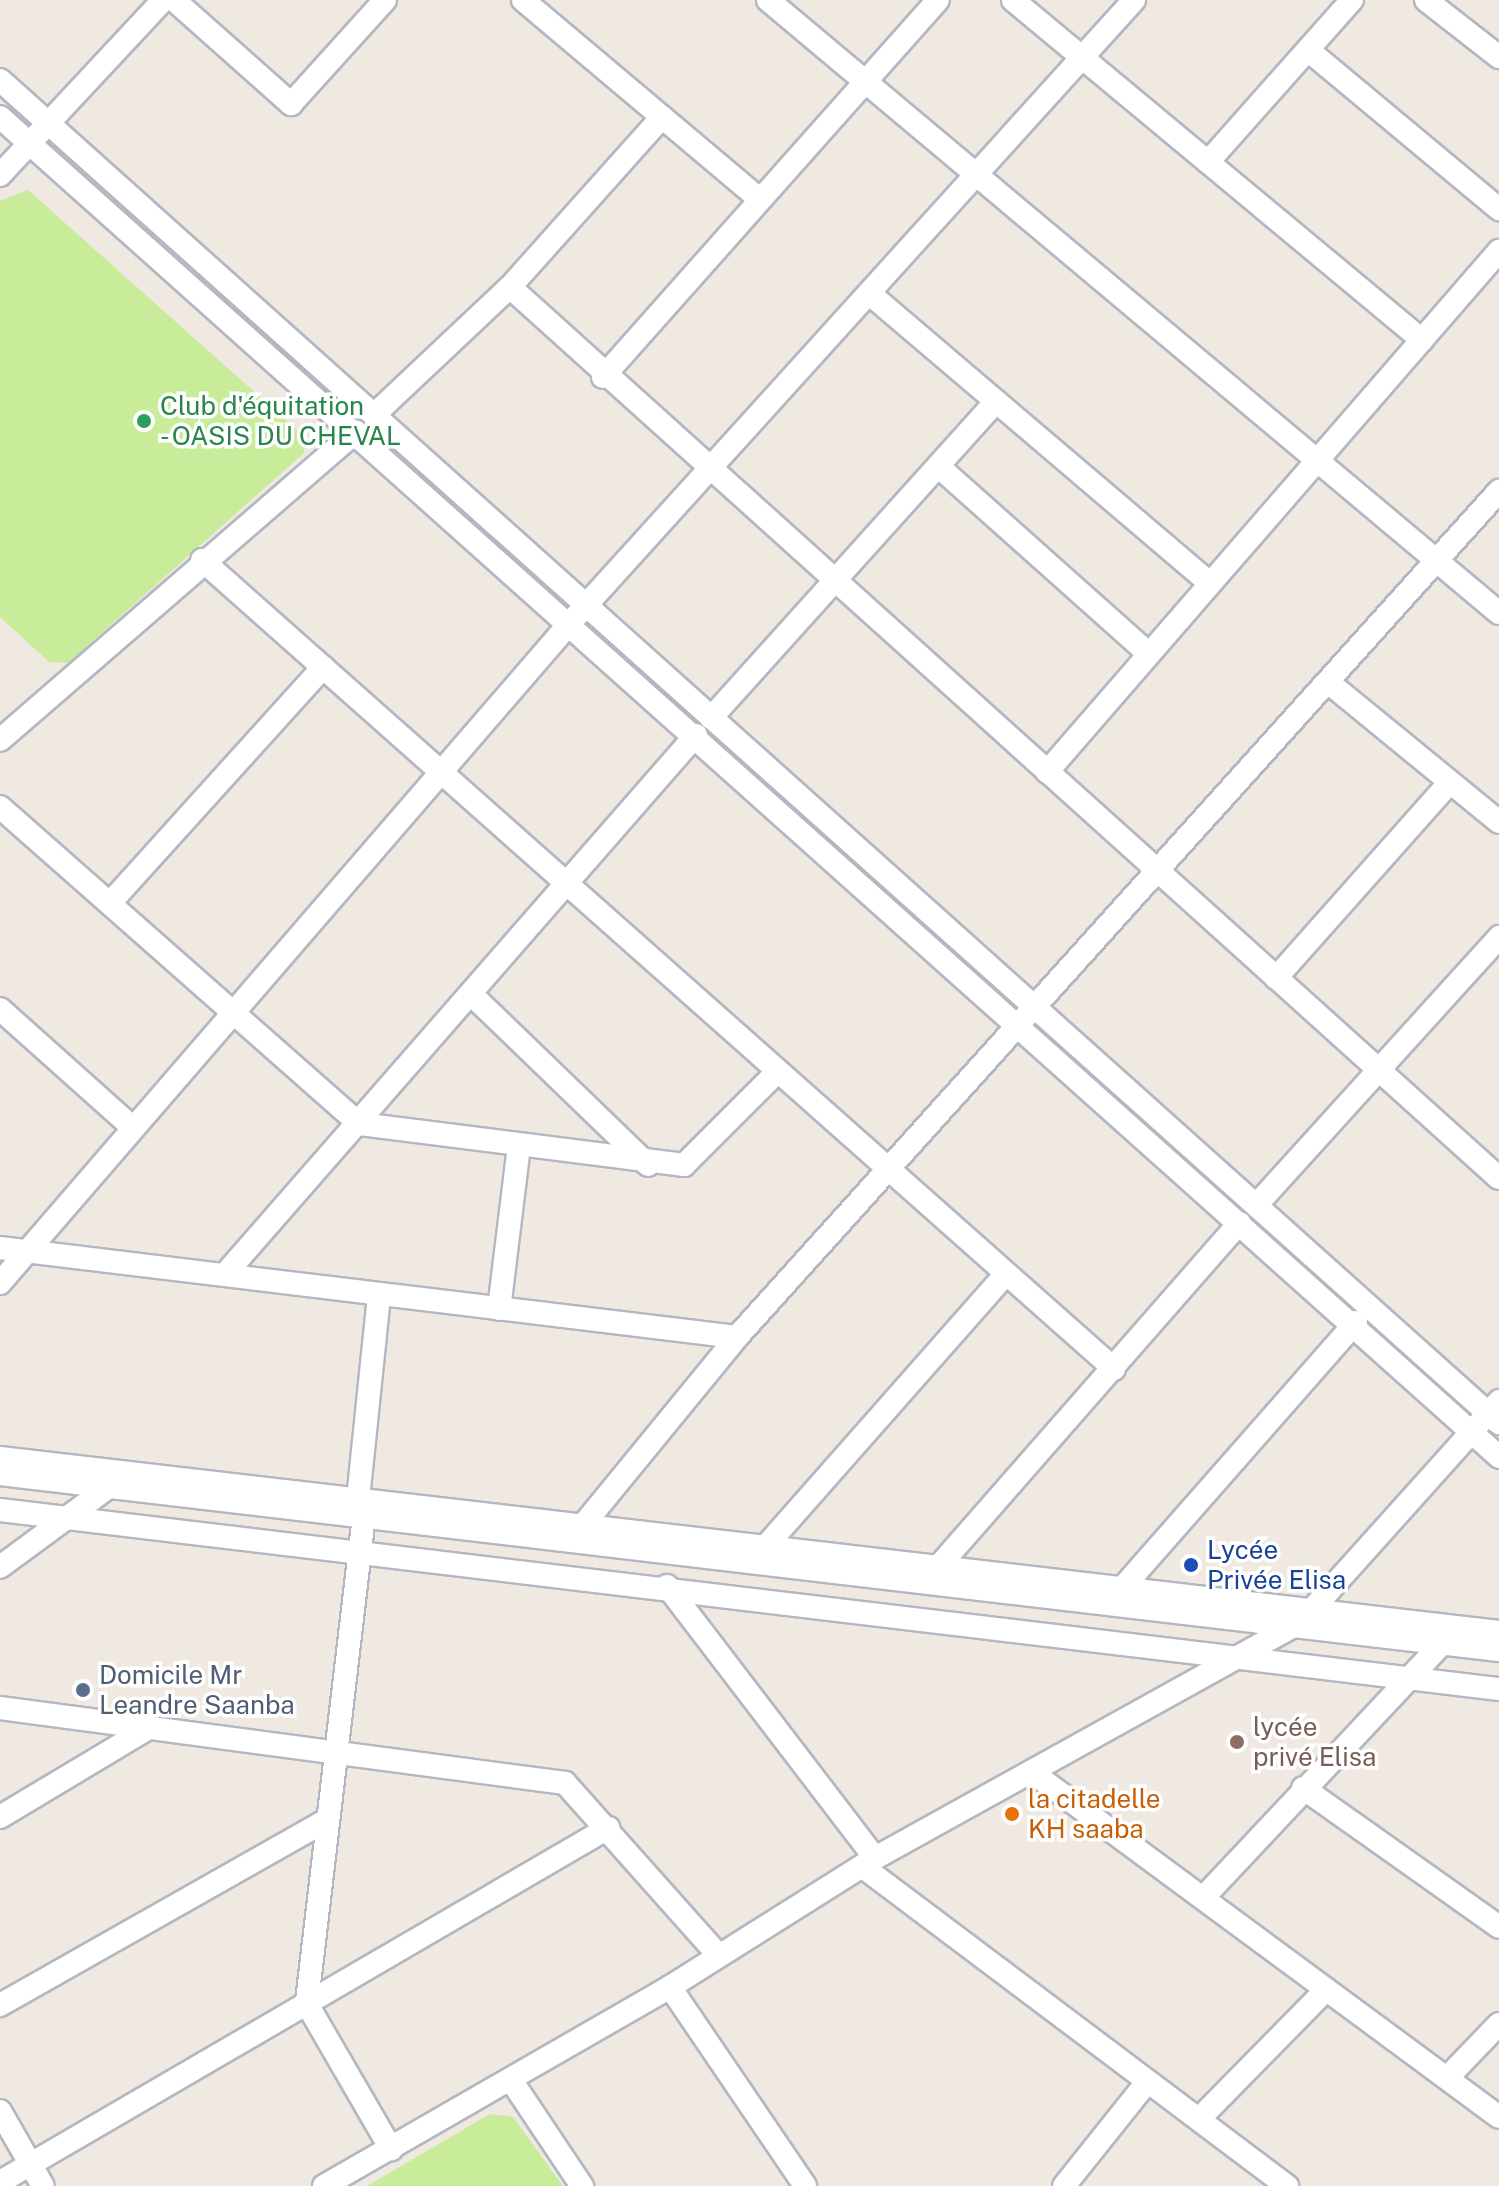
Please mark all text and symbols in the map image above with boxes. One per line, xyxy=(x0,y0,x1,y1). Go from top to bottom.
place label: Club d'équitation - OASIS DU CHEVAL xyxy=(160,390,405,452)
marker: Club d'équitation - OASIS DU CHEVAL xyxy=(135,412,153,430)
place label: Lycée Privée Elisa xyxy=(1207,1534,1346,1596)
marker: Lycée Privée Elisa xyxy=(1182,1556,1200,1574)
place label: Domicile Mr Leandre Saanba xyxy=(99,1659,295,1720)
marker: Domicile Mr Leandre Saanba xyxy=(74,1681,92,1699)
place label: lycée privé Elisa xyxy=(1253,1711,1377,1772)
marker: lycée privé Elisa xyxy=(1228,1733,1246,1751)
place label: la citadelle KH saaba xyxy=(1028,1783,1161,1844)
marker: la citadelle KH saaba xyxy=(1003,1805,1021,1823)

